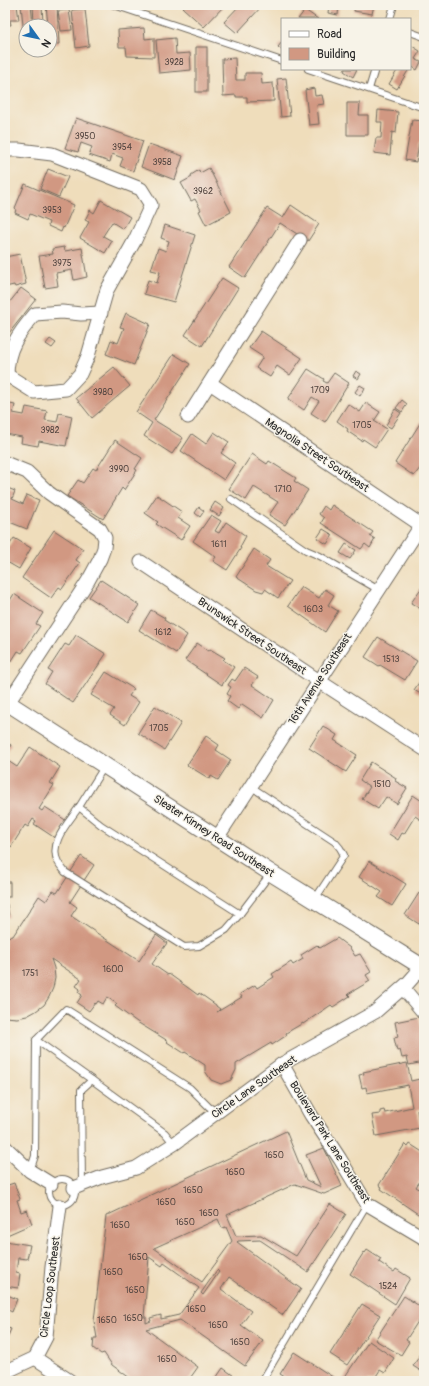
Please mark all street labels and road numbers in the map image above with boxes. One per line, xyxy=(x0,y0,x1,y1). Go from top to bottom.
street label: Magnolia Street Southeast xyxy=(263,415,372,495)
street label: Brunswick Street Southeast xyxy=(195,595,309,678)
street label: 16th Avenue Southeast xyxy=(286,630,355,727)
street label: Sleater Kinney Road Southeast xyxy=(151,792,277,880)
street label: Circle Lane Southeast xyxy=(209,1052,300,1121)
street label: Boulevard Park Lane Southeast xyxy=(287,1079,373,1206)
street label: Circle Loop Southeast xyxy=(37,1235,63,1338)

